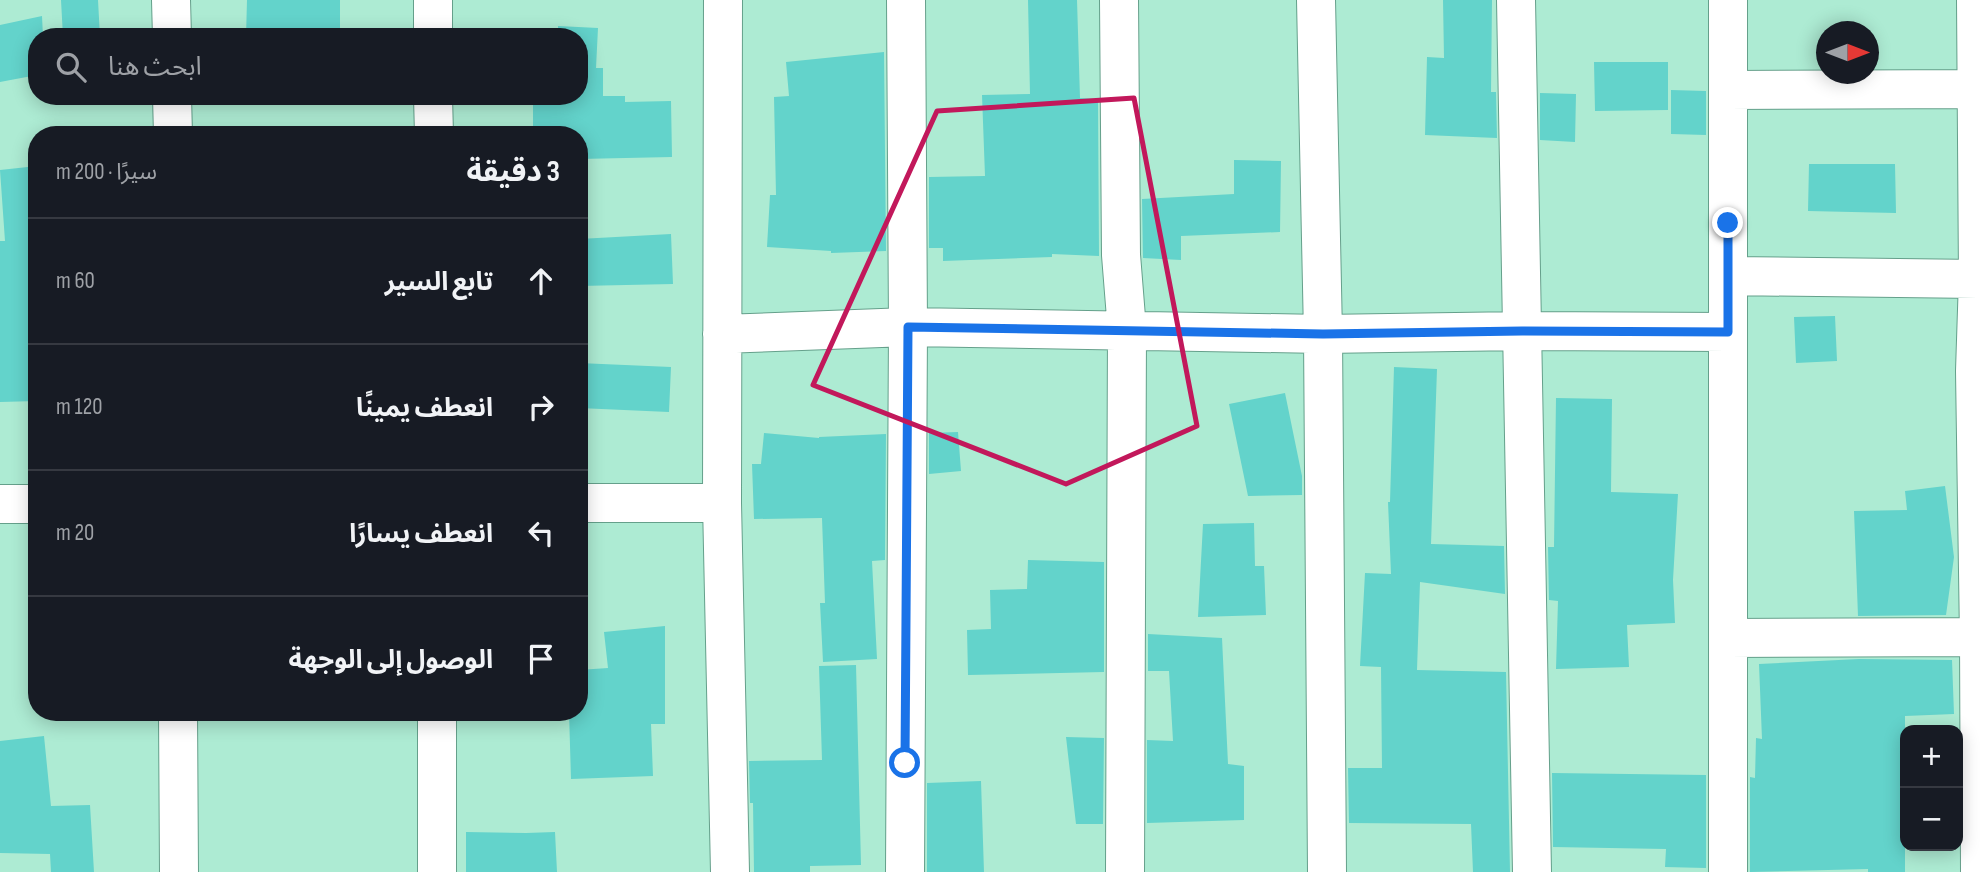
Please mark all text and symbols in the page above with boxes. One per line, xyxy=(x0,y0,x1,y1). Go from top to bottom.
north arrow xyxy=(1816,21,1879,84)
search box xyxy=(28,28,588,105)
icon: search xyxy=(52,48,90,86)
text: ابحث هنا xyxy=(108,52,202,83)
text: 3 دقيقة xyxy=(466,154,560,190)
text: سيرًا · 200 m xyxy=(56,158,157,186)
route end xyxy=(1712,207,1743,238)
icon: ahead xyxy=(522,262,560,300)
text: 60 m xyxy=(56,267,95,295)
text: تابع السير xyxy=(385,267,493,298)
icon: right xyxy=(522,388,560,426)
text: 120 m xyxy=(56,393,103,421)
text: انعطف يمينًا xyxy=(356,393,493,424)
icon: left xyxy=(522,514,560,552)
text: 20 m xyxy=(56,519,94,547)
text: انعطف يسارًا xyxy=(349,519,493,550)
icon: arrive xyxy=(522,640,560,678)
text: الوصول إلى الوجهة xyxy=(289,645,493,676)
map controls xyxy=(1900,725,1963,851)
button: + xyxy=(1900,725,1963,788)
route start xyxy=(889,747,920,778)
button: − xyxy=(1900,788,1963,851)

